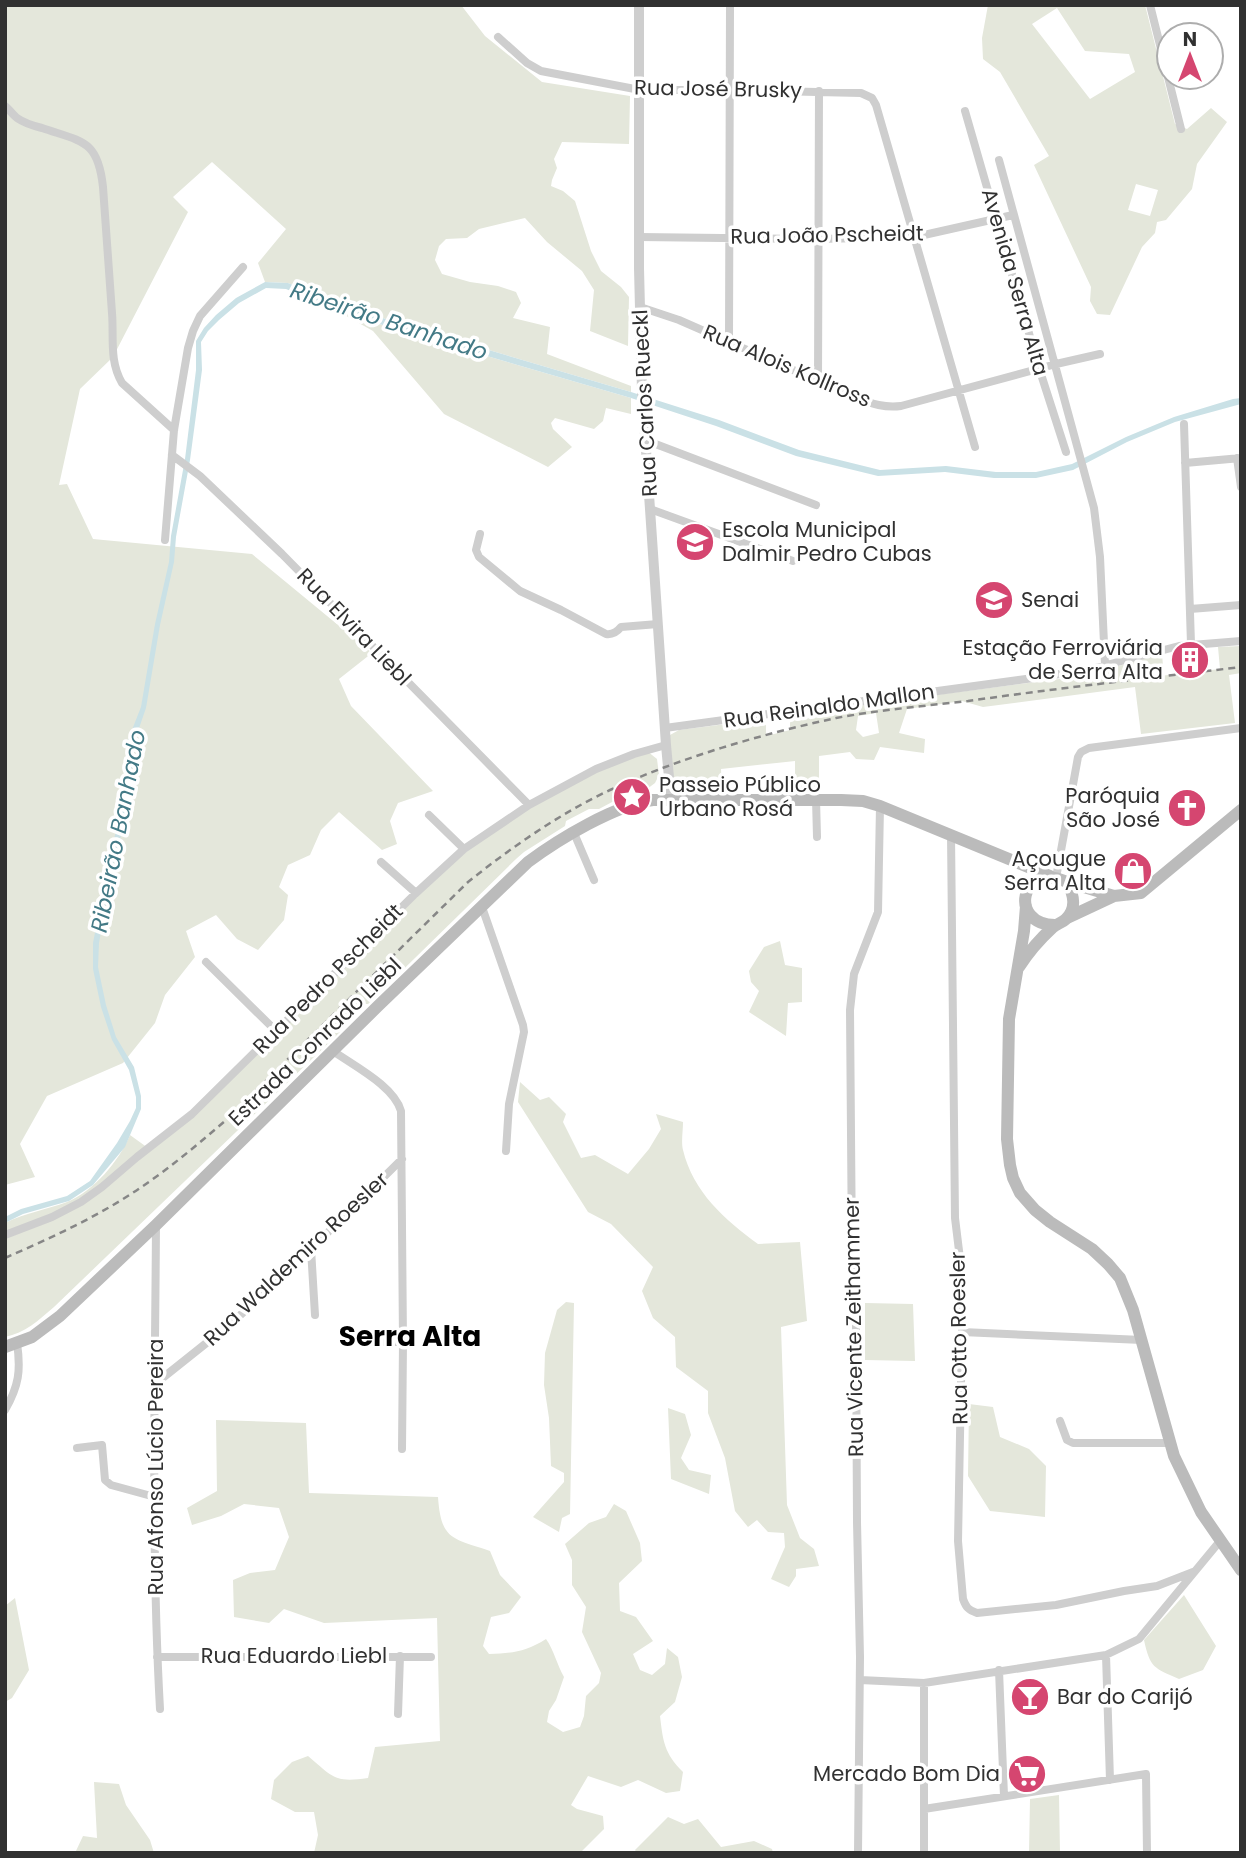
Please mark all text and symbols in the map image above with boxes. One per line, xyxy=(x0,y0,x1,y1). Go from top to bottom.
north arrow xyxy=(1155,21,1225,91)
text: N xyxy=(1183,26,1197,53)
street label: Rua José Brusky xyxy=(634,73,802,104)
street label: Avenida Serra Alta xyxy=(975,185,1056,379)
street label: Rua João Pscheidt xyxy=(730,218,924,251)
water label: Ribeirão Banhado xyxy=(286,274,492,368)
street label: Rua Carlos Rueckl xyxy=(625,309,664,497)
street label: Rua Alois Kollross xyxy=(699,317,876,414)
place label: Escola Municipal Dalmir Pedro Cubas xyxy=(722,515,932,568)
school or university icon: Escola Municipal Dalmir Pedro Cubas xyxy=(674,521,716,563)
street label: Rua Elvira Liebl xyxy=(291,561,418,692)
school or university icon: Senai xyxy=(973,579,1015,621)
place label: Senai xyxy=(1021,585,1079,614)
place label: Estação Ferroviária de Serra Alta xyxy=(962,633,1163,686)
building icon: Estação Ferroviária de Serra Alta xyxy=(1169,639,1211,681)
street label: Rua Reinaldo Mallon xyxy=(722,676,936,735)
water label: Ribeirão Banhado xyxy=(83,727,153,935)
place label: Passeio Público Urbano Rosá xyxy=(659,770,821,823)
place icon: Passeio Público Urbano Rosá xyxy=(611,776,653,818)
place label: Paróquia São José xyxy=(1065,781,1160,834)
church icon: Paróquia São José xyxy=(1166,787,1208,829)
place label: Açougue Serra Alta xyxy=(1004,844,1106,897)
shop icon: Açougue Serra Alta xyxy=(1112,850,1154,892)
street label: Rua Pedro Pscheidt xyxy=(246,897,409,1060)
street label: Estrada Conrado Liebl xyxy=(222,951,408,1132)
street label: Rua Waldemiro Roesler xyxy=(197,1165,395,1352)
street label: Rua Vicente Zeithammer xyxy=(837,1197,870,1457)
street label: Rua Otto Roesler xyxy=(942,1251,975,1425)
district label: Serra Alta xyxy=(339,1317,481,1356)
street label: Rua Afonso Lúcio Pereira xyxy=(141,1339,170,1595)
street label: Rua Eduardo Liebl xyxy=(201,1641,387,1670)
bar icon: Bar do Carijó xyxy=(1009,1676,1051,1718)
place label: Bar do Carijó xyxy=(1057,1682,1193,1711)
supermarket icon: Mercado Bom Dia xyxy=(1006,1753,1048,1795)
place label: Mercado Bom Dia xyxy=(813,1759,1000,1788)

